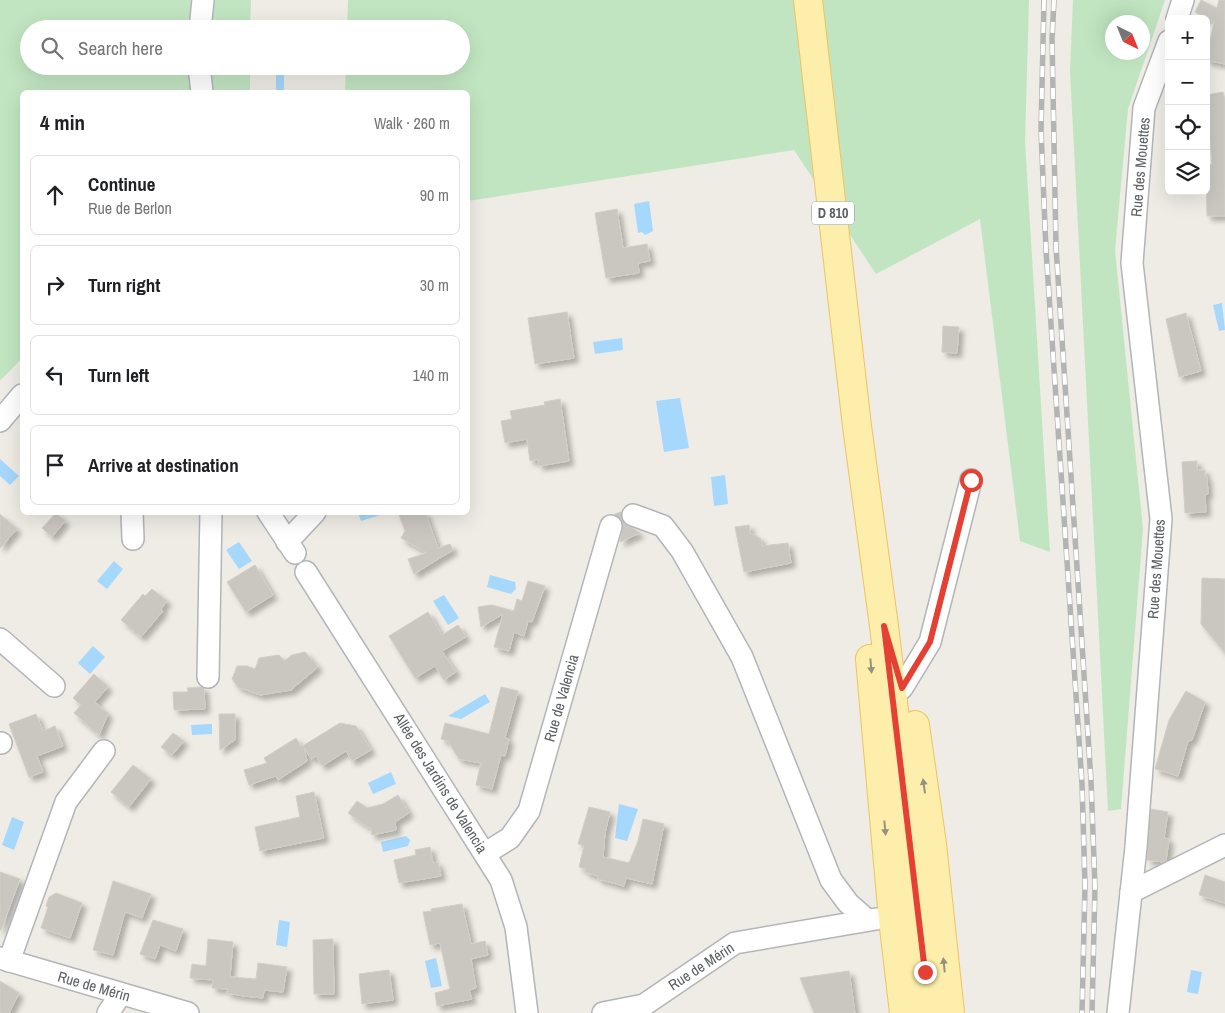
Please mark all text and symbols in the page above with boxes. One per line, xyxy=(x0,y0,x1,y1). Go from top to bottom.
north arrow xyxy=(1105,15,1150,60)
map controls xyxy=(1165,15,1210,195)
button: + xyxy=(1165,15,1210,60)
search box xyxy=(20,20,470,75)
icon: search xyxy=(38,34,66,62)
text: Search here xyxy=(78,35,163,61)
button: − xyxy=(1165,60,1210,105)
button: locate xyxy=(1165,105,1210,150)
text: 4 min xyxy=(40,108,85,137)
text: Walk · 260 m xyxy=(374,112,450,134)
street label: Rue des Mouettes xyxy=(1125,116,1155,218)
button: layers xyxy=(1165,150,1210,195)
text: Continue xyxy=(88,171,156,197)
icon: ahead xyxy=(41,181,69,209)
text: 90 m xyxy=(420,184,449,206)
text: Rue de Berlon xyxy=(88,197,172,219)
road number: D 810 xyxy=(812,202,854,224)
icon: right xyxy=(41,271,69,299)
text: Turn right xyxy=(88,272,160,298)
text: 30 m xyxy=(420,274,449,296)
icon: left xyxy=(41,361,69,389)
text: Turn left xyxy=(88,362,149,388)
text: 140 m xyxy=(413,364,449,386)
icon: arrive xyxy=(41,451,69,479)
text: Arrive at destination xyxy=(88,452,239,478)
route start xyxy=(960,469,983,492)
street label: Rue des Mouettes xyxy=(1142,518,1170,620)
street label: Rue de Valencia xyxy=(538,652,584,744)
one-way arrow xyxy=(867,659,875,675)
street label: Allée des Jardins de Valencia xyxy=(389,708,493,857)
one-way arrow xyxy=(919,777,927,793)
one-way arrow xyxy=(882,821,890,837)
street label: Rue de Mérin xyxy=(664,937,738,995)
one-way arrow xyxy=(940,956,948,972)
route end xyxy=(914,961,937,984)
street label: Rue de Mérin xyxy=(55,966,133,1006)

